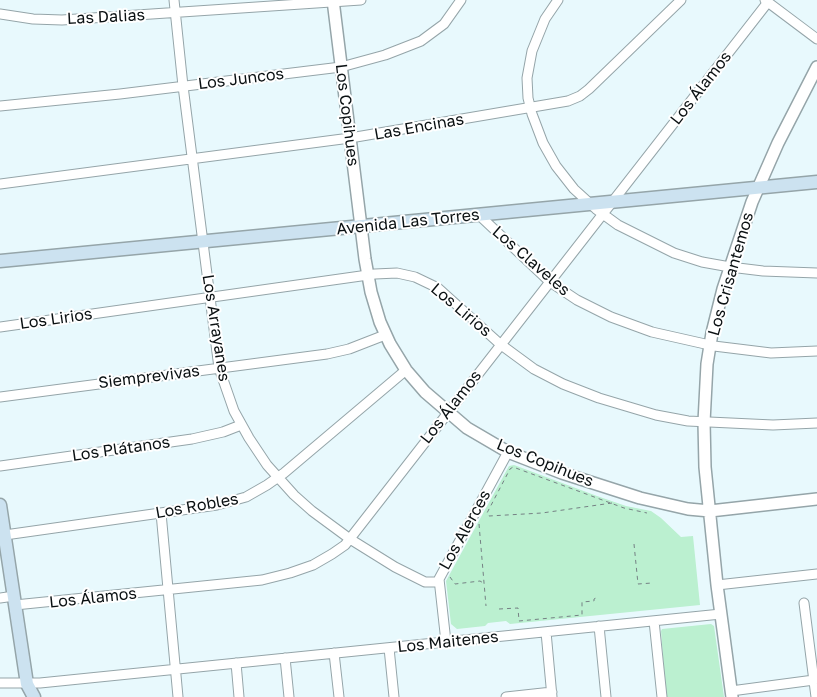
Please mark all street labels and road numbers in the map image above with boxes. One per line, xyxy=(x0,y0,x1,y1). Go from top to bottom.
street label: Las Dalias xyxy=(67,5,145,29)
street label: Los Álamos xyxy=(666,47,736,129)
street label: Los Copihues xyxy=(331,63,363,167)
street label: Los Juncos xyxy=(197,64,285,94)
street label: Las Encinas xyxy=(373,110,465,144)
street label: Avenida Las Torres xyxy=(336,205,480,239)
street label: Los Crisantemos xyxy=(704,210,758,338)
street label: Los Claveles xyxy=(488,222,574,300)
street label: Los Arrayanes xyxy=(198,273,234,383)
street label: Los Lirios xyxy=(427,279,495,341)
street label: Los Lirios xyxy=(18,304,94,334)
street label: Siemprevivas xyxy=(97,361,201,393)
street label: Los Álamos xyxy=(416,366,486,448)
street label: Los Plátanos xyxy=(71,433,171,465)
street label: Los Copihues xyxy=(494,435,596,491)
street label: Los Alerces xyxy=(435,487,495,573)
street label: Los Robles xyxy=(154,489,240,523)
street label: Los Álamos xyxy=(48,584,138,612)
street label: Los Maitenes xyxy=(397,627,499,657)

